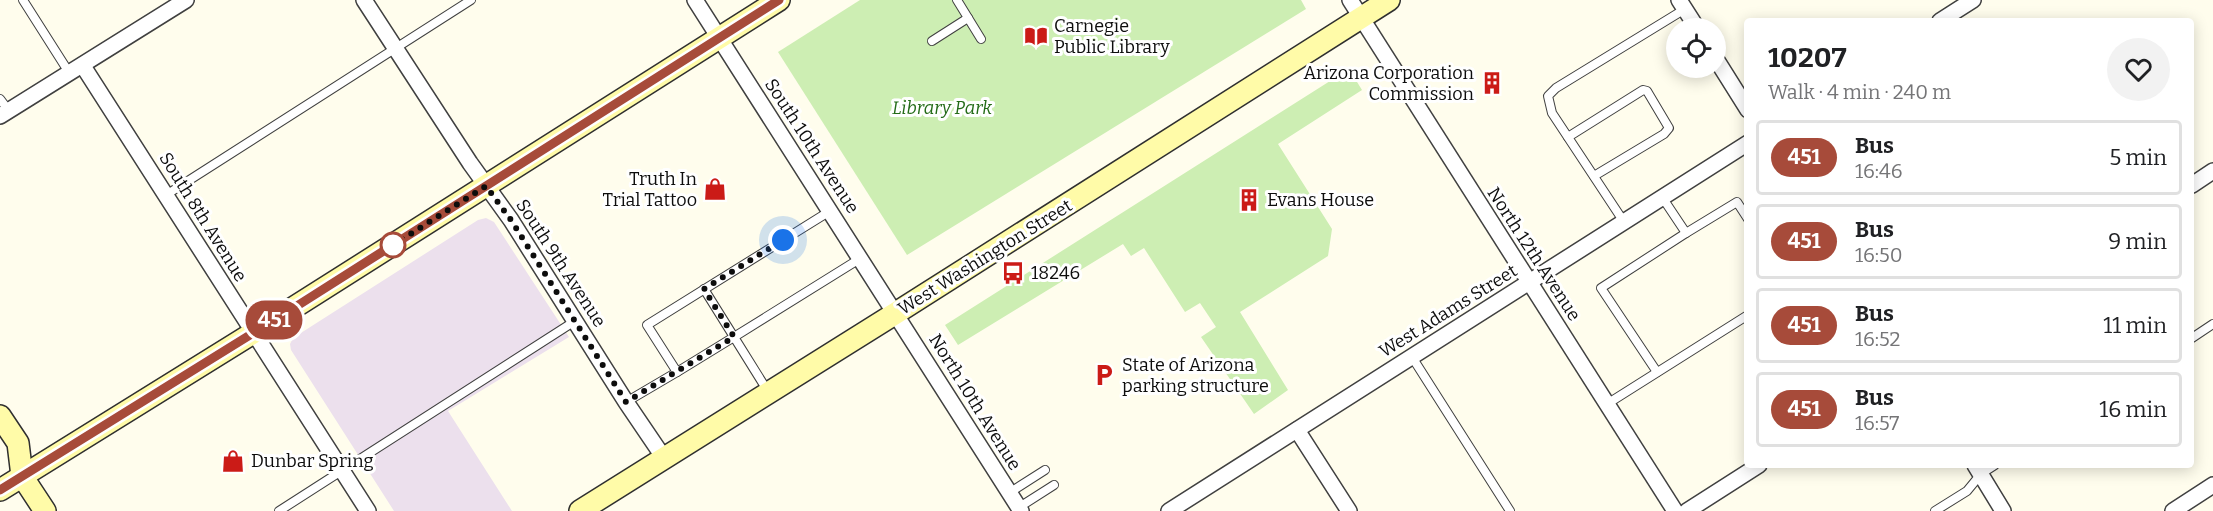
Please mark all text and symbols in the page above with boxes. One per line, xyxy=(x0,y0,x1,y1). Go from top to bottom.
place label: Carnegie Public Library xyxy=(1054,15,1170,58)
map controls xyxy=(1666,18,1726,78)
button: locate xyxy=(1666,18,1726,78)
library icon: Carnegie Public Library xyxy=(1023,23,1049,49)
button: heart xyxy=(2107,38,2170,101)
text: 10207 xyxy=(1768,41,1846,74)
place label: Arizona Corporation Commission xyxy=(1304,62,1475,105)
building icon: Arizona Corporation Commission xyxy=(1479,70,1505,96)
street label: South 10th Avenue xyxy=(760,74,864,218)
text: Walk · 4 min · 240 m xyxy=(1768,80,1951,104)
park label: Library Park xyxy=(892,97,992,119)
text: Bus xyxy=(1855,132,1894,159)
text: 451 xyxy=(1787,144,1821,170)
text: 5 min xyxy=(2109,144,2167,171)
street label: South 8th Avenue xyxy=(154,148,252,286)
text: 16:46 xyxy=(1855,159,1903,183)
place label: Truth In Trial Tattoo xyxy=(603,168,698,211)
shop icon: Truth In Trial Tattoo xyxy=(702,176,728,202)
street label: North 12th Avenue xyxy=(1483,183,1585,325)
building icon: Evans House xyxy=(1236,187,1262,213)
place label: Evans House xyxy=(1267,189,1374,211)
street label: West Washington Street xyxy=(894,194,1077,320)
street label: South 9th Avenue xyxy=(511,195,611,331)
text: Bus xyxy=(1855,216,1894,243)
your location xyxy=(768,225,798,255)
text: 451 xyxy=(1787,228,1821,254)
text: 9 min xyxy=(2108,228,2167,255)
unlabelled marker xyxy=(380,232,406,258)
text: 16:50 xyxy=(1855,243,1903,267)
street label: West Adams Street xyxy=(1375,259,1521,362)
bus stop icon: 18246 xyxy=(1000,260,1026,286)
place label: 18246 xyxy=(1031,262,1080,284)
line badge: 451 xyxy=(240,300,308,340)
text: Bus xyxy=(1855,300,1894,327)
text: 451 xyxy=(257,307,291,333)
text: 451 xyxy=(1787,312,1821,338)
text: 11 min xyxy=(2103,312,2167,339)
text: 16:52 xyxy=(1855,327,1900,351)
street label: North 10th Avenue xyxy=(924,330,1026,474)
place label: State of Arizona parking structure xyxy=(1122,354,1269,397)
parking icon: State of Arizona parking structure xyxy=(1091,362,1117,388)
text: Bus xyxy=(1855,384,1894,411)
text: 451 xyxy=(1787,396,1821,422)
text: 16 min xyxy=(2099,396,2167,423)
text: 16:57 xyxy=(1855,411,1899,435)
shop icon: Dunbar Spring xyxy=(220,448,246,474)
place label: Dunbar Spring xyxy=(251,450,374,472)

